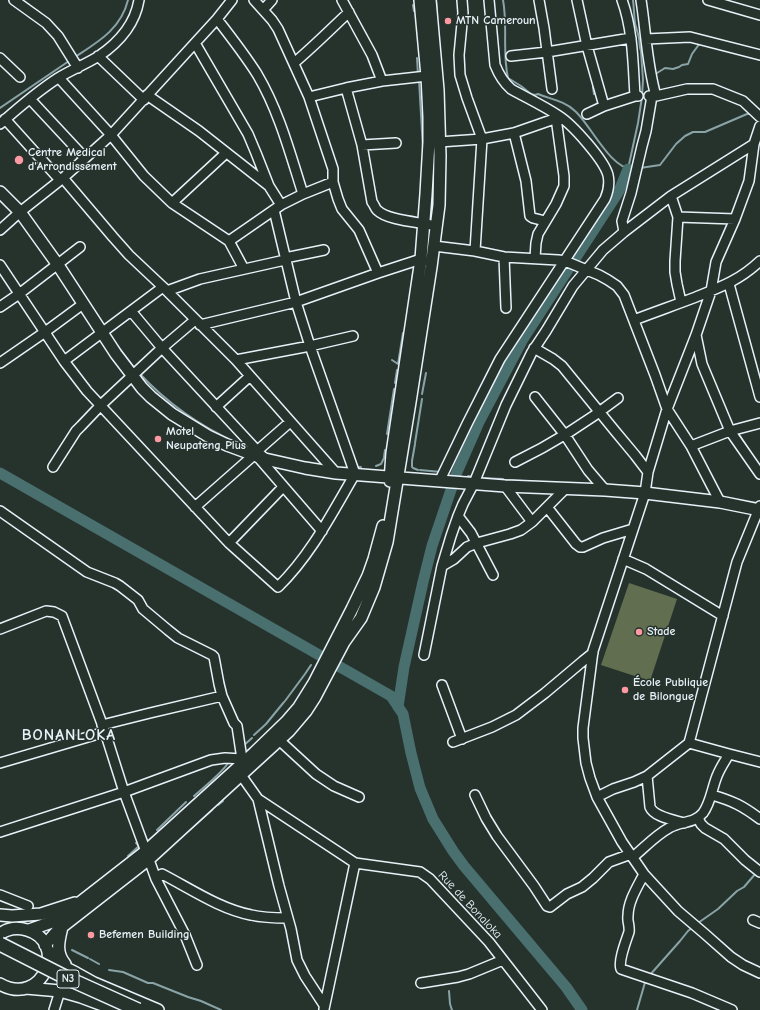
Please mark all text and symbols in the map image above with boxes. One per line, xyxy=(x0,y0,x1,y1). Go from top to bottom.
place label: MTN Cameroun xyxy=(456,14,536,28)
marker: MTN Cameroun xyxy=(443,16,453,26)
place label: Centre Medical d'Arrondissement xyxy=(28,146,117,174)
marker: Centre Medical d'Arrondissement xyxy=(13,154,25,166)
place label: Motel Neupateng Plus xyxy=(166,425,246,453)
marker: Motel Neupateng Plus xyxy=(153,434,163,444)
place label: Stade xyxy=(647,625,675,639)
marker: Stade xyxy=(634,627,644,637)
place label: École Publique de Bilongue xyxy=(633,676,708,704)
marker: École Publique de Bilongue xyxy=(620,685,630,695)
district label: BONANLOKA xyxy=(22,725,116,745)
street label: Rue de Bonaloka xyxy=(435,868,505,942)
place label: Befemen Building xyxy=(99,928,190,942)
marker: Befemen Building xyxy=(86,930,96,940)
road number: N3 xyxy=(57,970,79,988)

